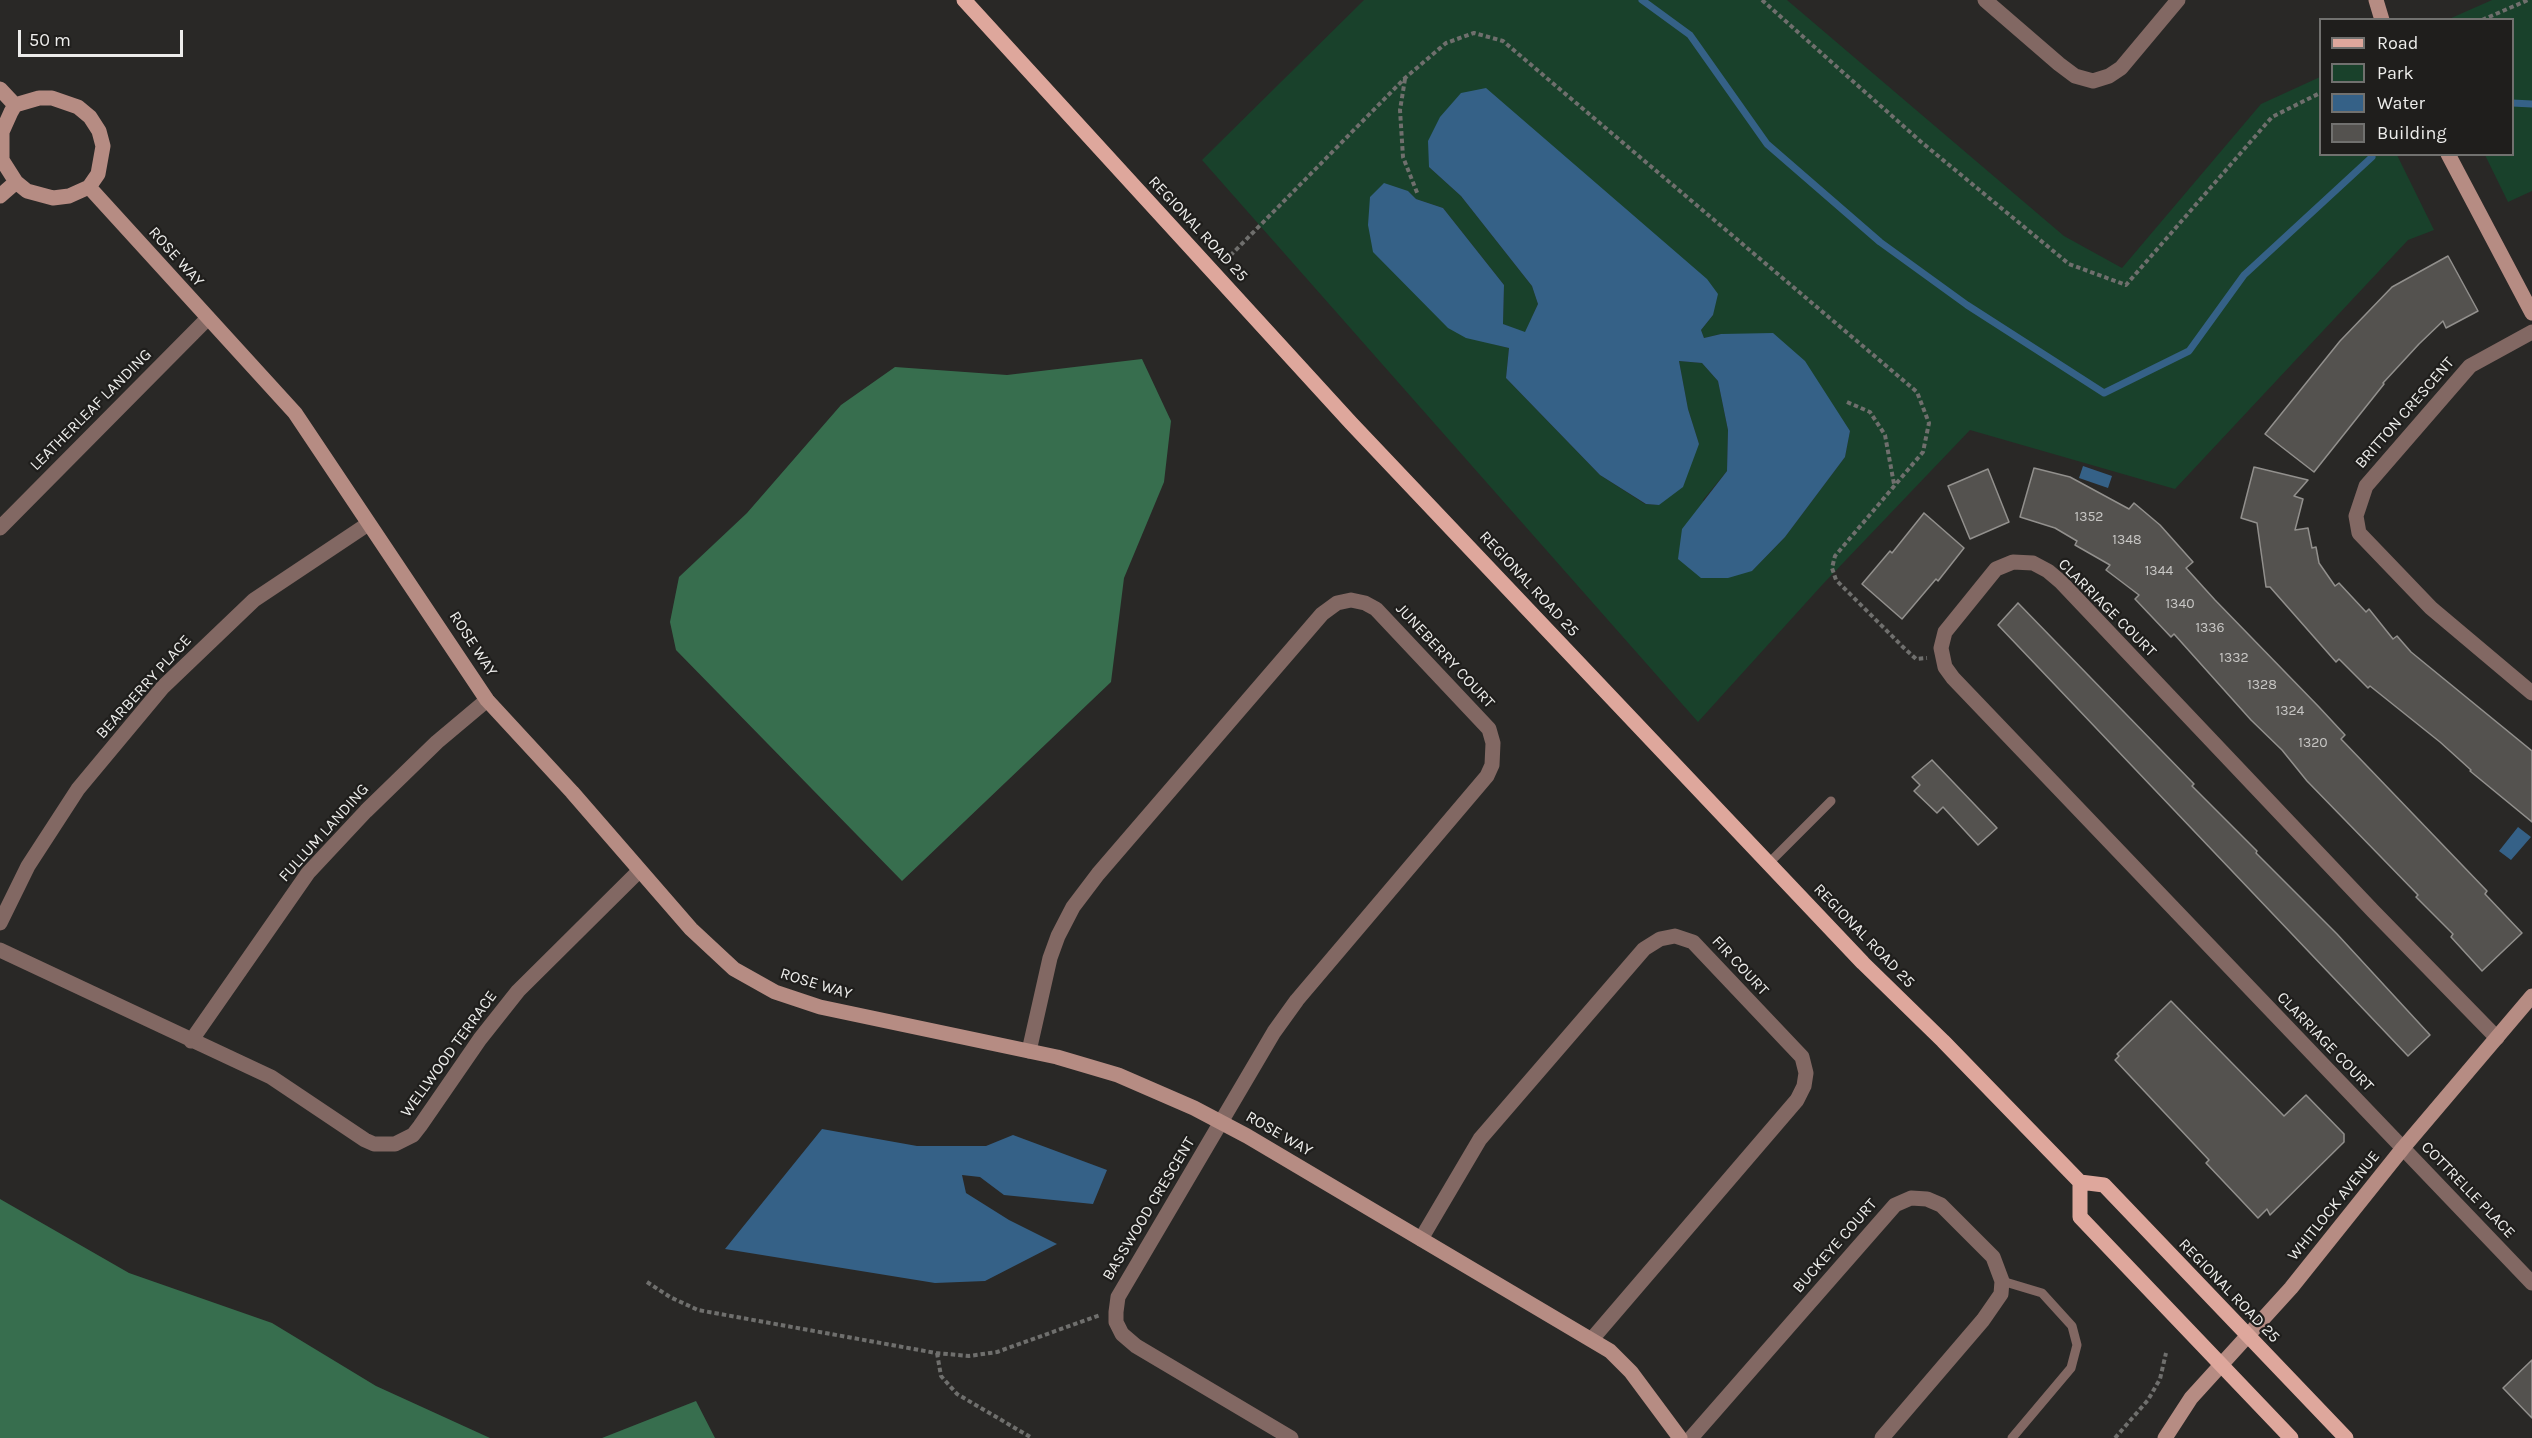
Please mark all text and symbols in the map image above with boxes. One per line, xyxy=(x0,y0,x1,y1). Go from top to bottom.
scale bar xyxy=(21,18,186,56)
legend xyxy=(2319,18,2514,156)
text: 50 m xyxy=(29,29,71,51)
text: Road xyxy=(2377,32,2418,54)
text: Park xyxy=(2377,62,2414,84)
text: Water xyxy=(2377,92,2425,114)
text: Building xyxy=(2377,122,2447,144)
street label: REGIONAL ROAD 25 xyxy=(1144,172,1252,286)
street label: ROSE WAY xyxy=(144,223,208,291)
street label: LEATHERLEAF LANDING xyxy=(26,345,156,475)
street label: BRITTON CRESCENT xyxy=(2351,353,2459,473)
house number: 1352 xyxy=(2075,509,2103,525)
street label: REGIONAL ROAD 25 xyxy=(1475,527,1583,641)
house number: 1348 xyxy=(2112,532,2142,548)
street label: CLARRIAGE COURT xyxy=(2054,555,2160,661)
house number: 1344 xyxy=(2145,563,2173,579)
house number: 1340 xyxy=(2165,596,2195,612)
street label: JUNEBERRY COURT xyxy=(1391,600,1499,712)
street label: ROSE WAY xyxy=(445,608,501,680)
house number: 1336 xyxy=(2195,620,2225,636)
street label: BEARBERRY PLACE xyxy=(92,631,196,743)
house number: 1332 xyxy=(2219,650,2249,666)
house number: 1328 xyxy=(2247,677,2277,693)
house number: 1324 xyxy=(2276,703,2304,719)
house number: 1320 xyxy=(2298,735,2328,751)
street label: FULLUM LANDING xyxy=(275,780,373,886)
street label: REGIONAL ROAD 25 xyxy=(1809,880,1919,992)
street label: FIR COURT xyxy=(1707,932,1773,1000)
street label: ROSE WAY xyxy=(778,964,854,1004)
street label: WELLWOOD TERRACE xyxy=(397,987,501,1121)
street label: CLARRIAGE COURT xyxy=(2273,988,2377,1096)
street label: ROSE WAY xyxy=(1242,1107,1316,1161)
street label: BASSWOOD CRESCENT xyxy=(1099,1134,1199,1284)
street label: COTTRELLE PLACE xyxy=(2417,1138,2519,1242)
street label: WHITLOCK AVENUE xyxy=(2284,1147,2384,1265)
street label: BUCKEYE COURT xyxy=(1789,1195,1881,1297)
street label: REGIONAL ROAD 25 xyxy=(2174,1235,2284,1347)

